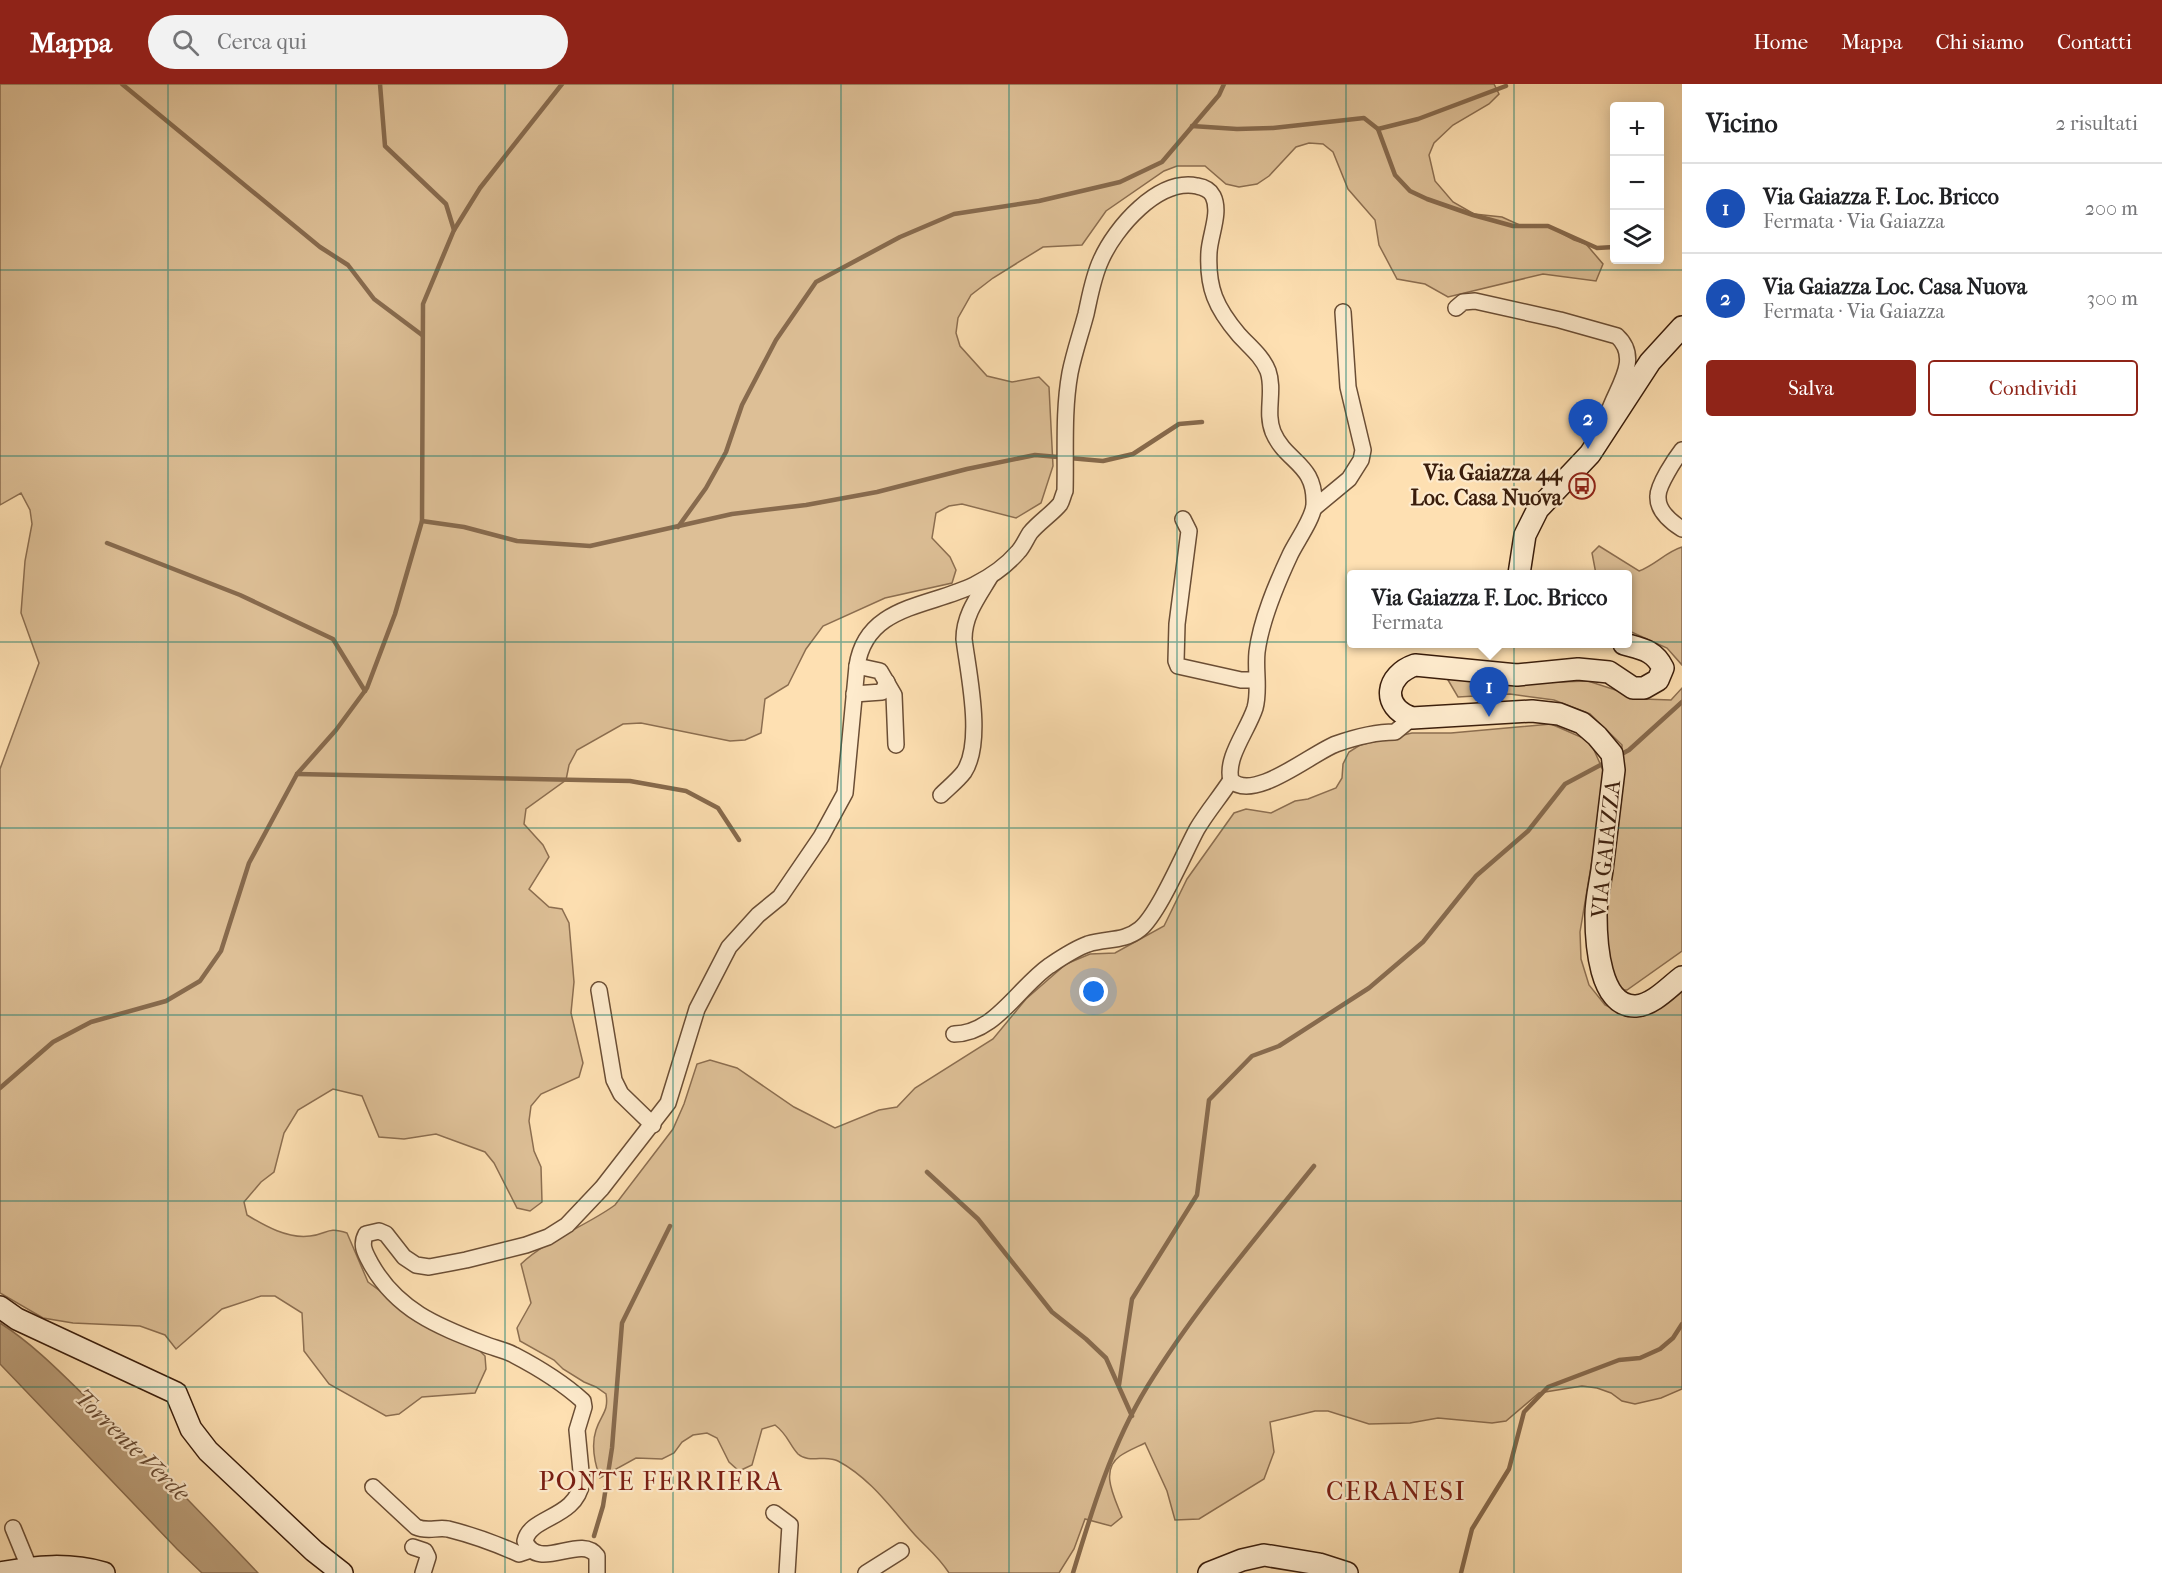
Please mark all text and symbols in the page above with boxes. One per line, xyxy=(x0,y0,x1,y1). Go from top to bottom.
search box xyxy=(148,15,568,69)
text: Mappa xyxy=(30,26,112,59)
icon: search xyxy=(169,26,202,59)
text: Cerca qui xyxy=(217,29,307,55)
text: Home xyxy=(1754,30,1808,54)
text: Mappa xyxy=(1841,30,1903,54)
text: Chi siamo xyxy=(1936,30,2024,54)
text: Contatti xyxy=(2057,30,2132,54)
map controls xyxy=(1610,102,1664,264)
button: + xyxy=(1610,102,1664,156)
text: Vicino xyxy=(1706,108,1778,139)
text: 2 risultati xyxy=(2055,112,2138,135)
button: − xyxy=(1610,156,1664,210)
text: Via Gaiazza F. Loc. Bricco xyxy=(1763,184,1999,210)
text: 1 xyxy=(1722,197,1729,220)
text: 200 m xyxy=(2085,197,2138,220)
button: layers xyxy=(1610,210,1664,264)
text: Fermata · Via Gaiazza xyxy=(1763,210,1945,233)
text: Via Gaiazza Loc. Casa Nuova xyxy=(1763,274,2027,300)
text: 2 xyxy=(1720,287,1731,310)
text: 300 m xyxy=(2087,287,2138,310)
text: Fermata · Via Gaiazza xyxy=(1763,300,1945,323)
button: Salva xyxy=(1706,360,1916,416)
button: Condividi xyxy=(1928,360,2138,416)
pin: 2 xyxy=(1568,400,1608,449)
place label: Via Gaiazza 44 Loc. Casa Nuova xyxy=(1410,460,1563,511)
bus stop icon: Via Gaiazza 44 Loc. Casa Nuova xyxy=(1567,471,1597,501)
popup xyxy=(1347,570,1632,648)
text: Via Gaiazza F. Loc. Bricco xyxy=(1372,585,1607,611)
text: Fermata xyxy=(1372,611,1443,634)
pin: 1 xyxy=(1470,668,1508,717)
street label: VIA GAIAZZA xyxy=(1586,778,1626,920)
your location xyxy=(1079,977,1108,1006)
water label: Torrente Verde xyxy=(69,1383,196,1508)
district label: PONTE FERRIERA xyxy=(539,1466,783,1497)
district label: CERANESI xyxy=(1326,1476,1466,1507)

